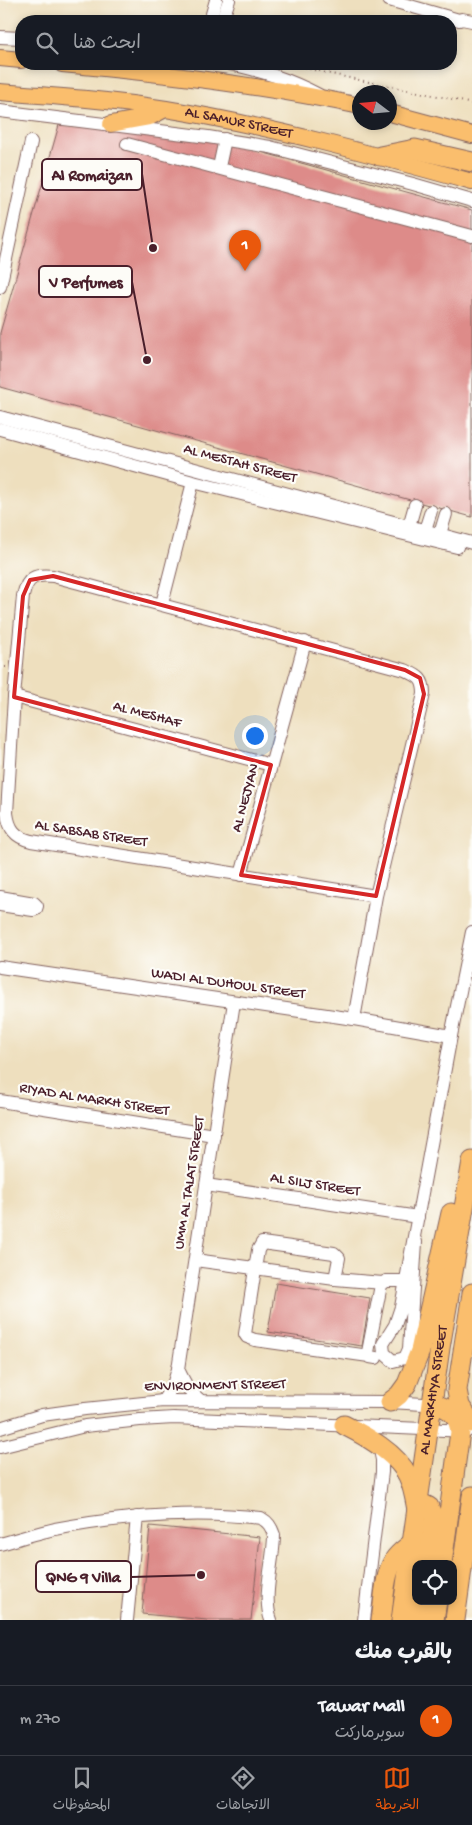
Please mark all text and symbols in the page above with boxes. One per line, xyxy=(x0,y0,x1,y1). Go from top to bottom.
search box xyxy=(15,15,457,70)
icon: search xyxy=(33,29,61,57)
text: ابحث هنا xyxy=(73,33,141,56)
north arrow xyxy=(352,85,397,130)
street label: AL SAMUR STREET xyxy=(184,103,295,144)
callout: Al Romaizan xyxy=(42,159,142,190)
text: Al Romaizan xyxy=(51,168,133,187)
pin: 1 xyxy=(229,230,261,271)
callout: V Perfumes xyxy=(39,266,132,297)
text: V Perfumes xyxy=(48,274,124,294)
street label: AL MESTAH STREET xyxy=(181,440,300,488)
street label: AL MESHAF xyxy=(111,697,184,733)
your location xyxy=(242,723,268,749)
street label: AL NEJYAN xyxy=(228,761,264,834)
street label: AL SABSAB STREET xyxy=(34,816,150,852)
street label: WADI AL DUHOUL STREET xyxy=(150,964,307,1004)
street label: RIYAD AL MARKH STREET xyxy=(18,1079,171,1121)
street label: UMM AL TALAT STREET xyxy=(171,1114,210,1251)
street label: AL SILJ STREET xyxy=(269,1169,362,1201)
street label: AL MARKHIYA STREET xyxy=(416,1323,453,1456)
street label: ENVIRONMENT STREET xyxy=(144,1376,287,1396)
map controls xyxy=(412,1560,457,1605)
button: locate xyxy=(412,1560,457,1605)
callout: QNG 9 Villa xyxy=(36,1561,131,1592)
text: QNG 9 Villa xyxy=(45,1570,122,1589)
text: بالقرب منك xyxy=(355,1642,452,1667)
text: Tawar Mall xyxy=(319,1696,405,1719)
text: 270 m xyxy=(20,1711,60,1730)
text: 1 xyxy=(433,1711,439,1730)
text: سوبرماركت xyxy=(335,1725,405,1744)
tab: المحفوظات xyxy=(53,1764,110,1817)
tab: الاتجاهات xyxy=(216,1764,270,1817)
tab: الخريطة xyxy=(376,1764,419,1817)

